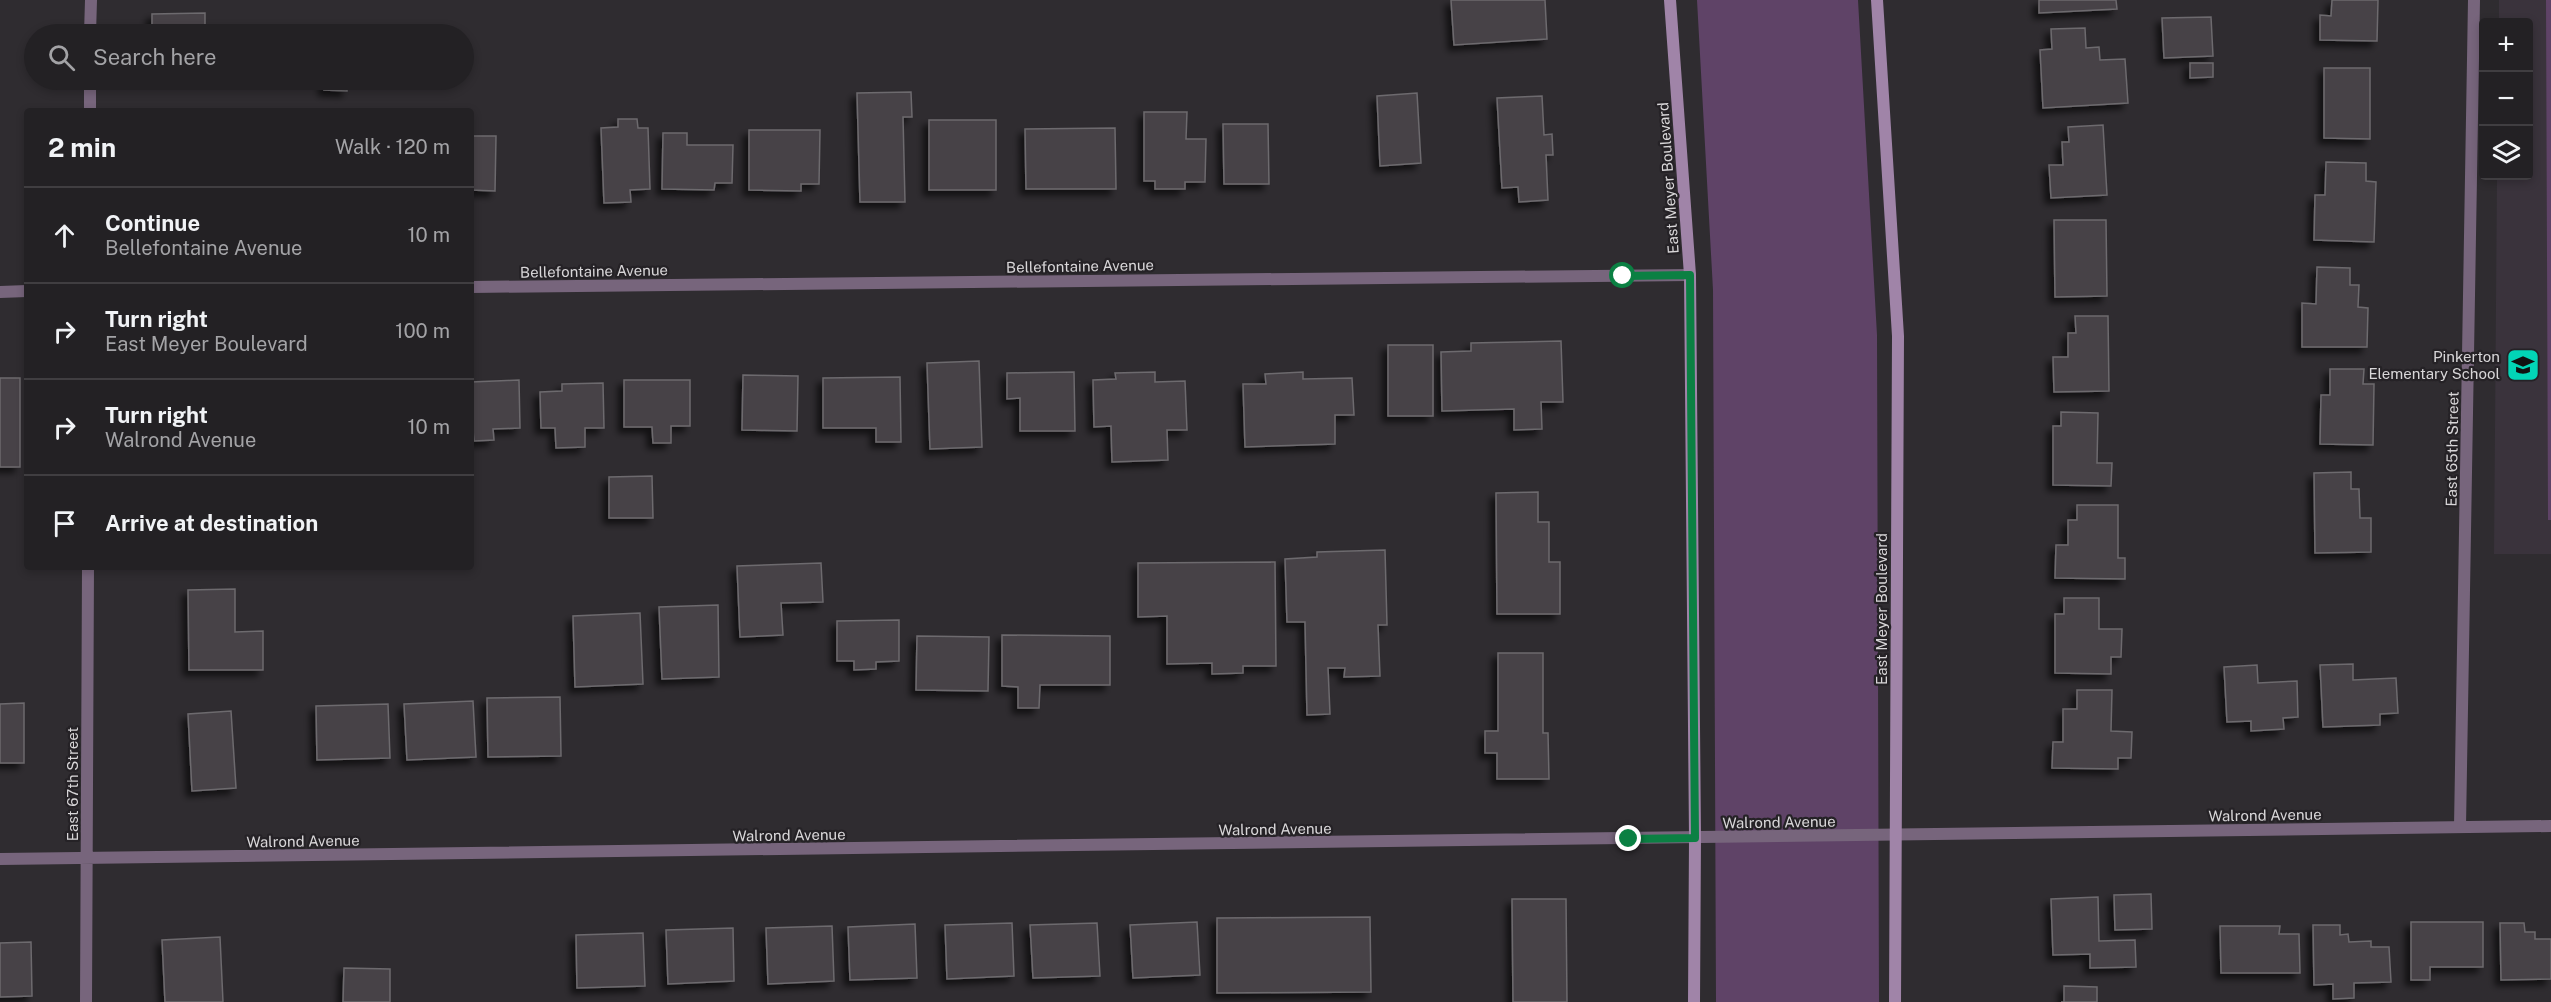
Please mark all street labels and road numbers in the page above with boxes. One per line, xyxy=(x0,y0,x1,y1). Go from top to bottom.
street label: East Meyer Boulevard xyxy=(1654,102,1682,254)
street label: Bellefontaine Avenue xyxy=(1006,256,1154,276)
street label: Bellefontaine Avenue xyxy=(520,261,668,281)
street label: East 65th Street xyxy=(2442,391,2462,507)
street label: East Meyer Boulevard xyxy=(1873,533,1890,685)
street label: East 67th Street xyxy=(64,727,81,841)
street label: Walrond Avenue xyxy=(2208,806,2322,824)
street label: Walrond Avenue xyxy=(1722,813,1836,831)
street label: Walrond Avenue xyxy=(1218,820,1332,838)
street label: Walrond Avenue xyxy=(732,826,846,844)
street label: Walrond Avenue xyxy=(246,832,360,850)

